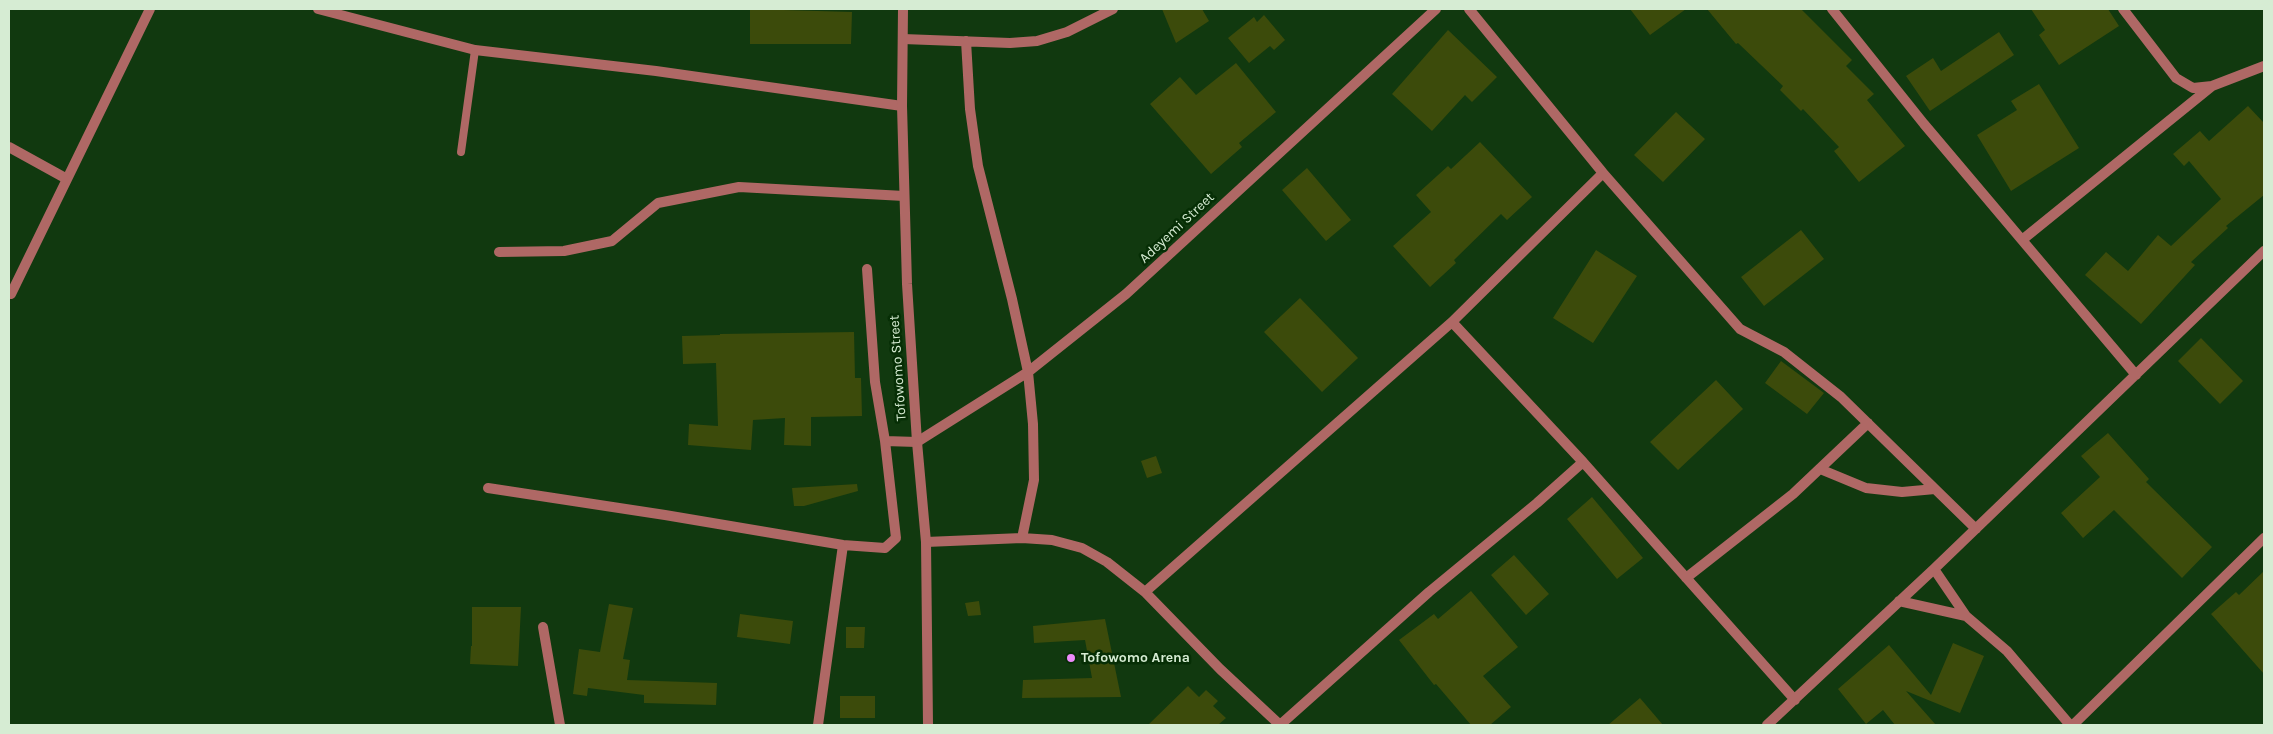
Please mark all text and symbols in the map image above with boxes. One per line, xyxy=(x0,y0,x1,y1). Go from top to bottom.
street label: Adeyemi Street xyxy=(1136,189,1218,267)
street label: Tofowomo Street xyxy=(886,314,910,422)
place label: Tofowomo Arena xyxy=(1081,650,1190,666)
marker: Tofowomo Arena xyxy=(1065,652,1077,664)

